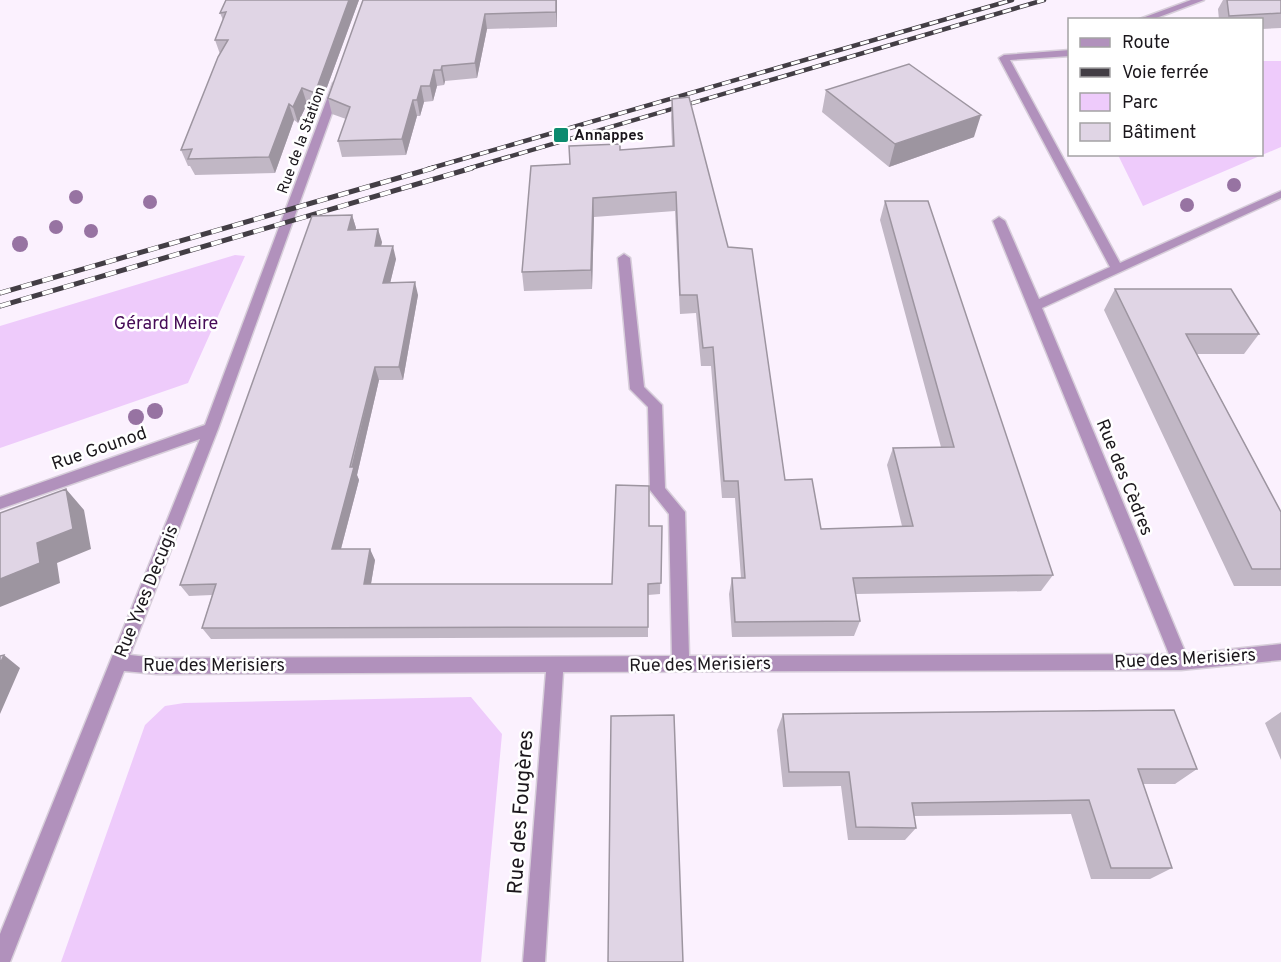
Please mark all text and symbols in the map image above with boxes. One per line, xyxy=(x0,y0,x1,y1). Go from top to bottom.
legend xyxy=(1068,18,1263,156)
text: Route xyxy=(1122,32,1170,55)
text: Voie ferrée xyxy=(1122,62,1209,85)
street label: Rue de la Station xyxy=(274,84,331,197)
text: Parc xyxy=(1122,92,1158,115)
text: Bâtiment xyxy=(1122,122,1196,145)
marker: Annappes xyxy=(552,126,570,144)
place label: Annappes xyxy=(574,127,644,146)
park label: Gérard Meire xyxy=(114,313,218,336)
street label: Rue des Cèdres xyxy=(1090,416,1157,539)
street label: Rue Gounod xyxy=(49,422,150,476)
street label: Rue Yves Decugis xyxy=(110,522,184,661)
street label: Rue des Merisiers xyxy=(1114,644,1257,675)
street label: Rue des Merisiers xyxy=(629,653,771,678)
street label: Rue des Merisiers xyxy=(143,655,285,678)
street label: Rue des Fougères xyxy=(502,729,541,895)

